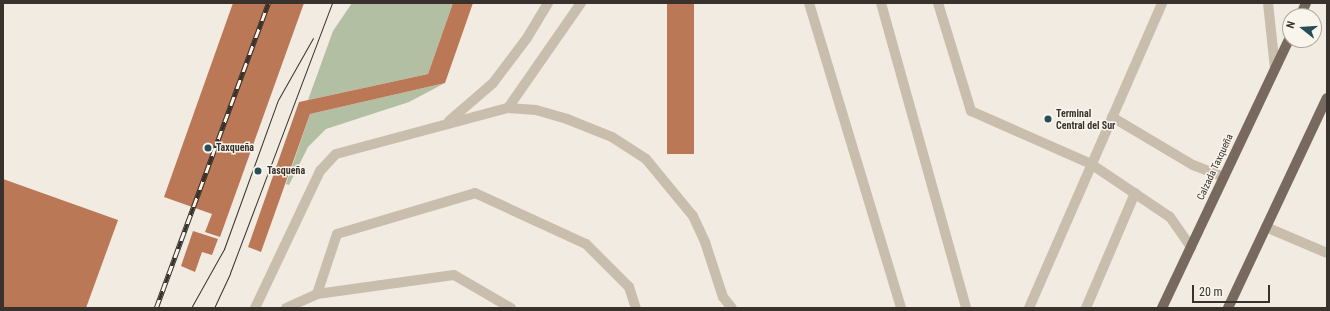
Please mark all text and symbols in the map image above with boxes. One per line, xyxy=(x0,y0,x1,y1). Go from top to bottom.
north arrow xyxy=(1282,8,1322,48)
text: N xyxy=(1284,20,1298,30)
place label: Terminal Central del Sur xyxy=(1056,107,1115,130)
marker: Terminal Central del Sur xyxy=(1043,114,1053,124)
street label: Calzada Taxqueña xyxy=(1194,132,1236,202)
place label: Taxqueña xyxy=(216,142,254,154)
marker: Taxqueña xyxy=(203,143,213,153)
marker: Tasqueña xyxy=(252,165,264,177)
place label: Tasqueña xyxy=(267,165,305,177)
scale bar xyxy=(1194,277,1272,303)
text: 20 m xyxy=(1199,285,1223,299)

